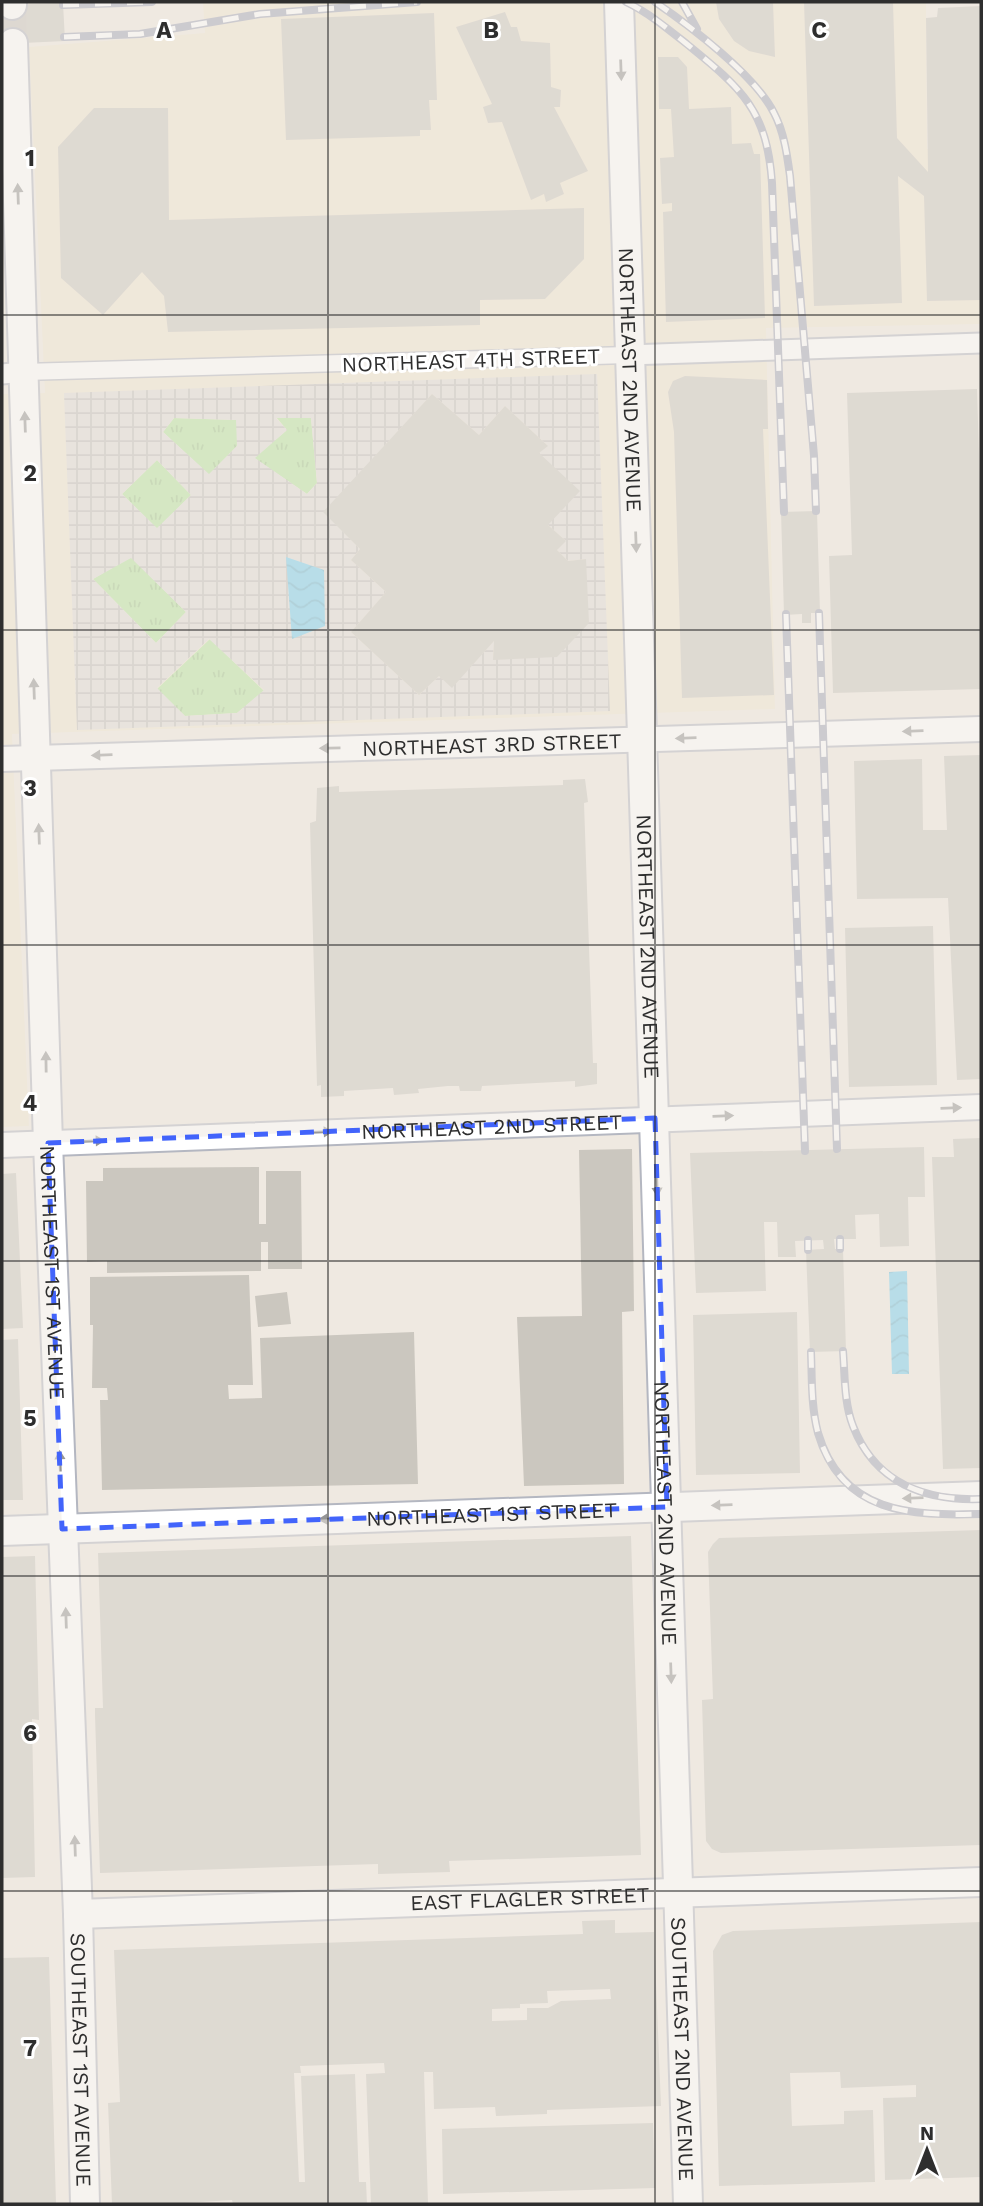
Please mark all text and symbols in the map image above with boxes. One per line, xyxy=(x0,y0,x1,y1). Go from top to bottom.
text: A xyxy=(156,17,172,44)
text: B xyxy=(483,17,499,44)
text: C xyxy=(811,17,827,44)
one-way arrow xyxy=(615,59,627,81)
text: 1 xyxy=(25,145,35,172)
one-way arrow xyxy=(12,183,24,205)
street label: NORTHEAST 2ND AVENUE xyxy=(614,247,647,512)
street label: NORTHEAST 4TH STREET xyxy=(341,343,601,377)
one-way arrow xyxy=(20,411,31,433)
text: 2 xyxy=(23,460,37,487)
one-way arrow xyxy=(630,531,641,553)
one-way arrow xyxy=(29,678,40,700)
one-way arrow xyxy=(902,725,924,736)
street label: NORTHEAST 3RD STREET xyxy=(362,728,622,760)
one-way arrow xyxy=(674,732,696,743)
one-way arrow xyxy=(319,742,341,754)
one-way arrow xyxy=(91,750,113,761)
text: 3 xyxy=(23,775,37,802)
street label: NORTHEAST 2ND AVENUE xyxy=(632,814,665,1079)
one-way arrow xyxy=(33,823,45,845)
one-way arrow xyxy=(41,1051,52,1073)
text: 4 xyxy=(23,1090,38,1117)
one-way arrow xyxy=(940,1102,962,1114)
street label: NORTHEAST 2ND STREET xyxy=(361,1108,623,1144)
one-way arrow xyxy=(712,1110,734,1121)
one-way arrow xyxy=(311,1126,333,1137)
one-way arrow xyxy=(84,1136,106,1147)
street label: NORTHEAST 1ST AVENUE xyxy=(36,1145,70,1400)
one-way arrow xyxy=(651,1176,663,1198)
street label: NORTHEAST 2ND AVENUE xyxy=(650,1381,683,1646)
text: 5 xyxy=(23,1405,37,1432)
one-way arrow xyxy=(54,1449,65,1471)
one-way arrow xyxy=(902,1492,924,1504)
street label: NORTHEAST 1ST STREET xyxy=(366,1497,618,1530)
one-way arrow xyxy=(710,1500,732,1511)
one-way arrow xyxy=(318,1514,340,1525)
one-way arrow xyxy=(60,1607,71,1629)
one-way arrow xyxy=(666,1663,677,1685)
text: 6 xyxy=(23,1720,37,1747)
one-way arrow xyxy=(69,1834,80,1856)
street label: EAST FLAGLER STREET xyxy=(410,1881,650,1915)
street label: SOUTHEAST 2ND AVENUE xyxy=(667,1917,700,2181)
street label: SOUTHEAST 1ST AVENUE xyxy=(66,1933,97,2187)
text: 7 xyxy=(23,2035,37,2062)
north arrow xyxy=(892,2115,962,2185)
text: N xyxy=(920,2122,934,2145)

